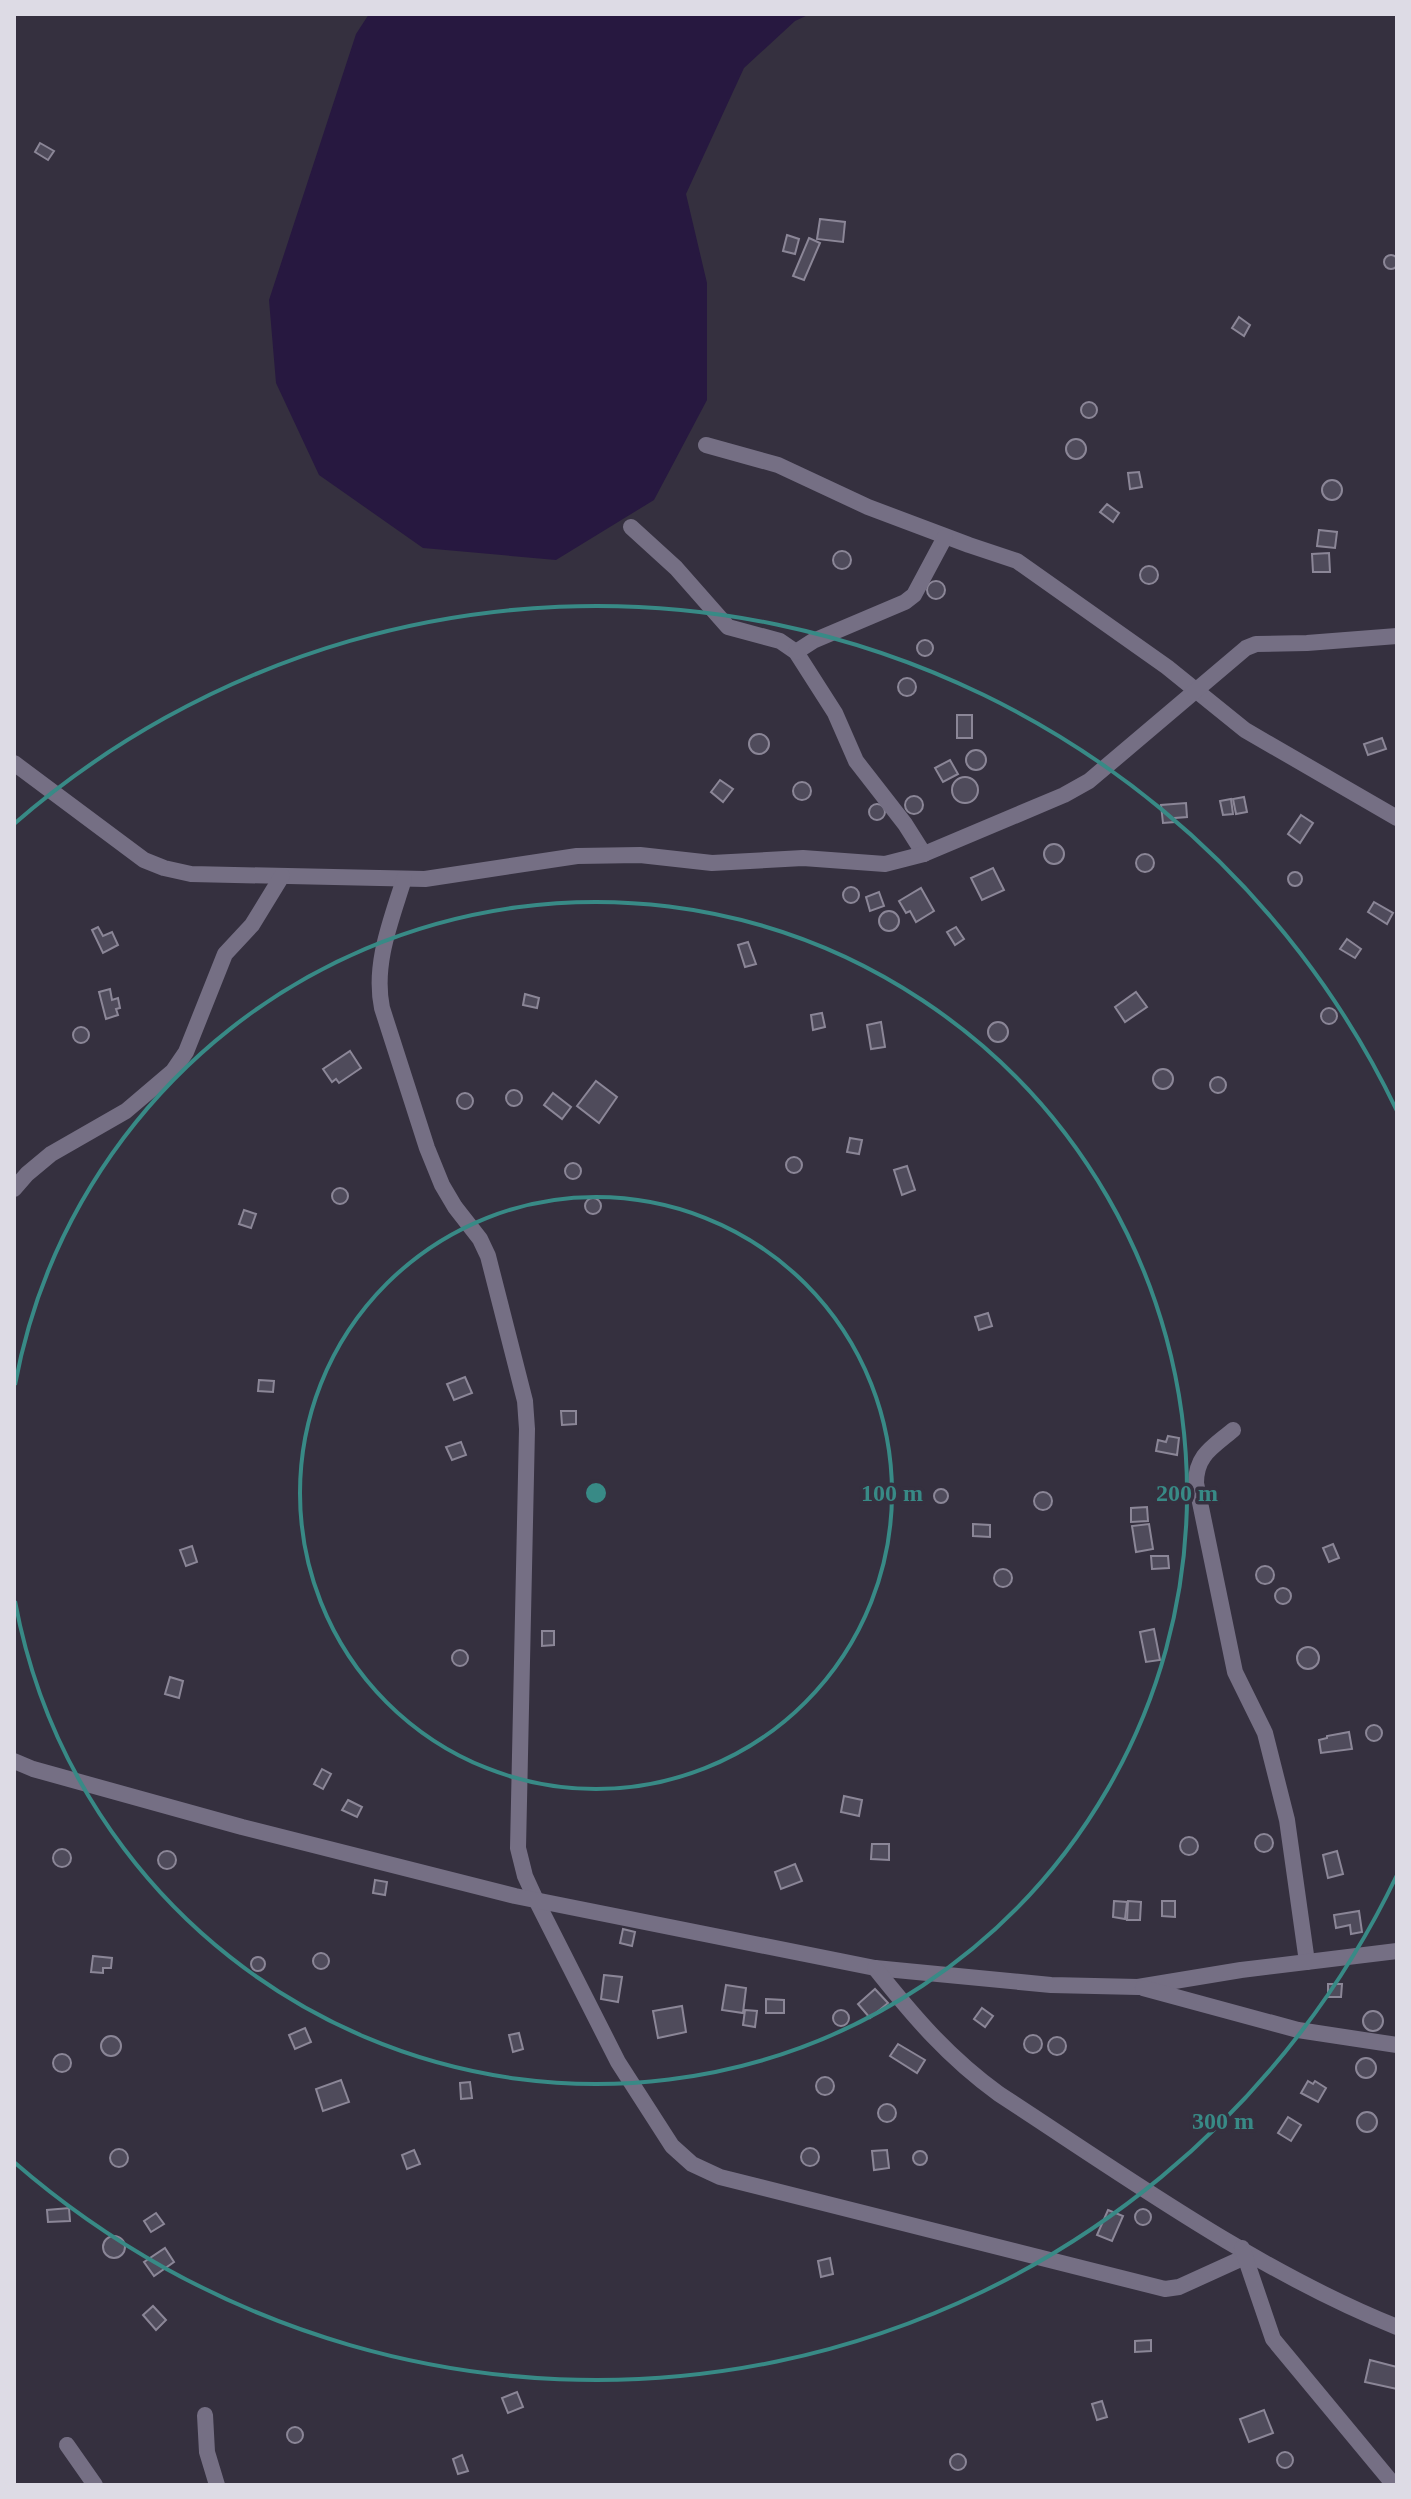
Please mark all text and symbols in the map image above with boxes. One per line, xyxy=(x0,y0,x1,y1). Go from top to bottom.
centre of rings xyxy=(582,1479,610,1507)
text: 100 m xyxy=(861,1480,923,1506)
text: 200 m xyxy=(1156,1480,1218,1506)
text: 300 m xyxy=(1192,2108,1254,2134)

